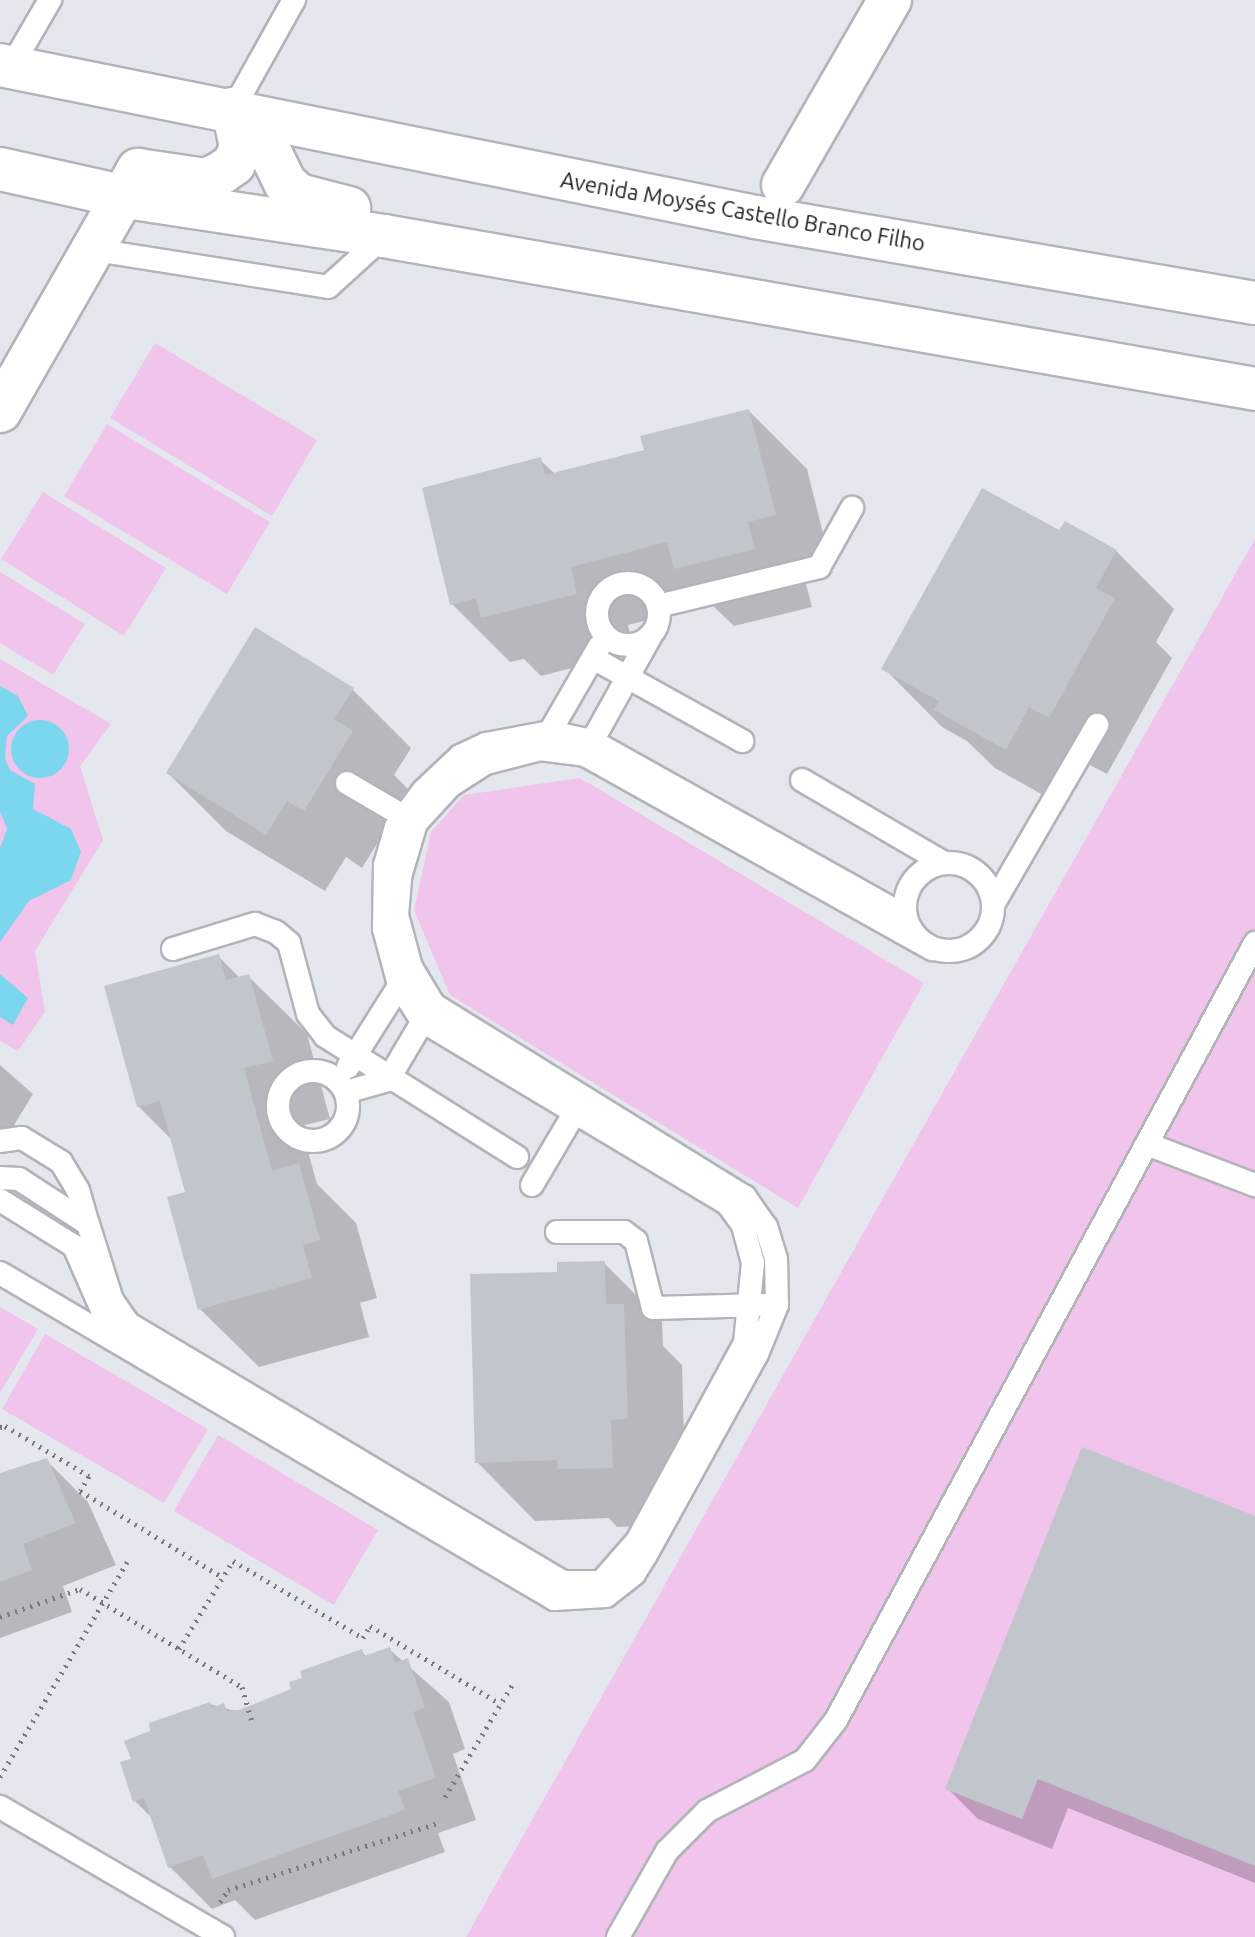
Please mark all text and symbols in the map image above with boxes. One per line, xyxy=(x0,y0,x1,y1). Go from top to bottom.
street label: Avenida Moysés Castello Branco Filho xyxy=(559,166,927,256)

